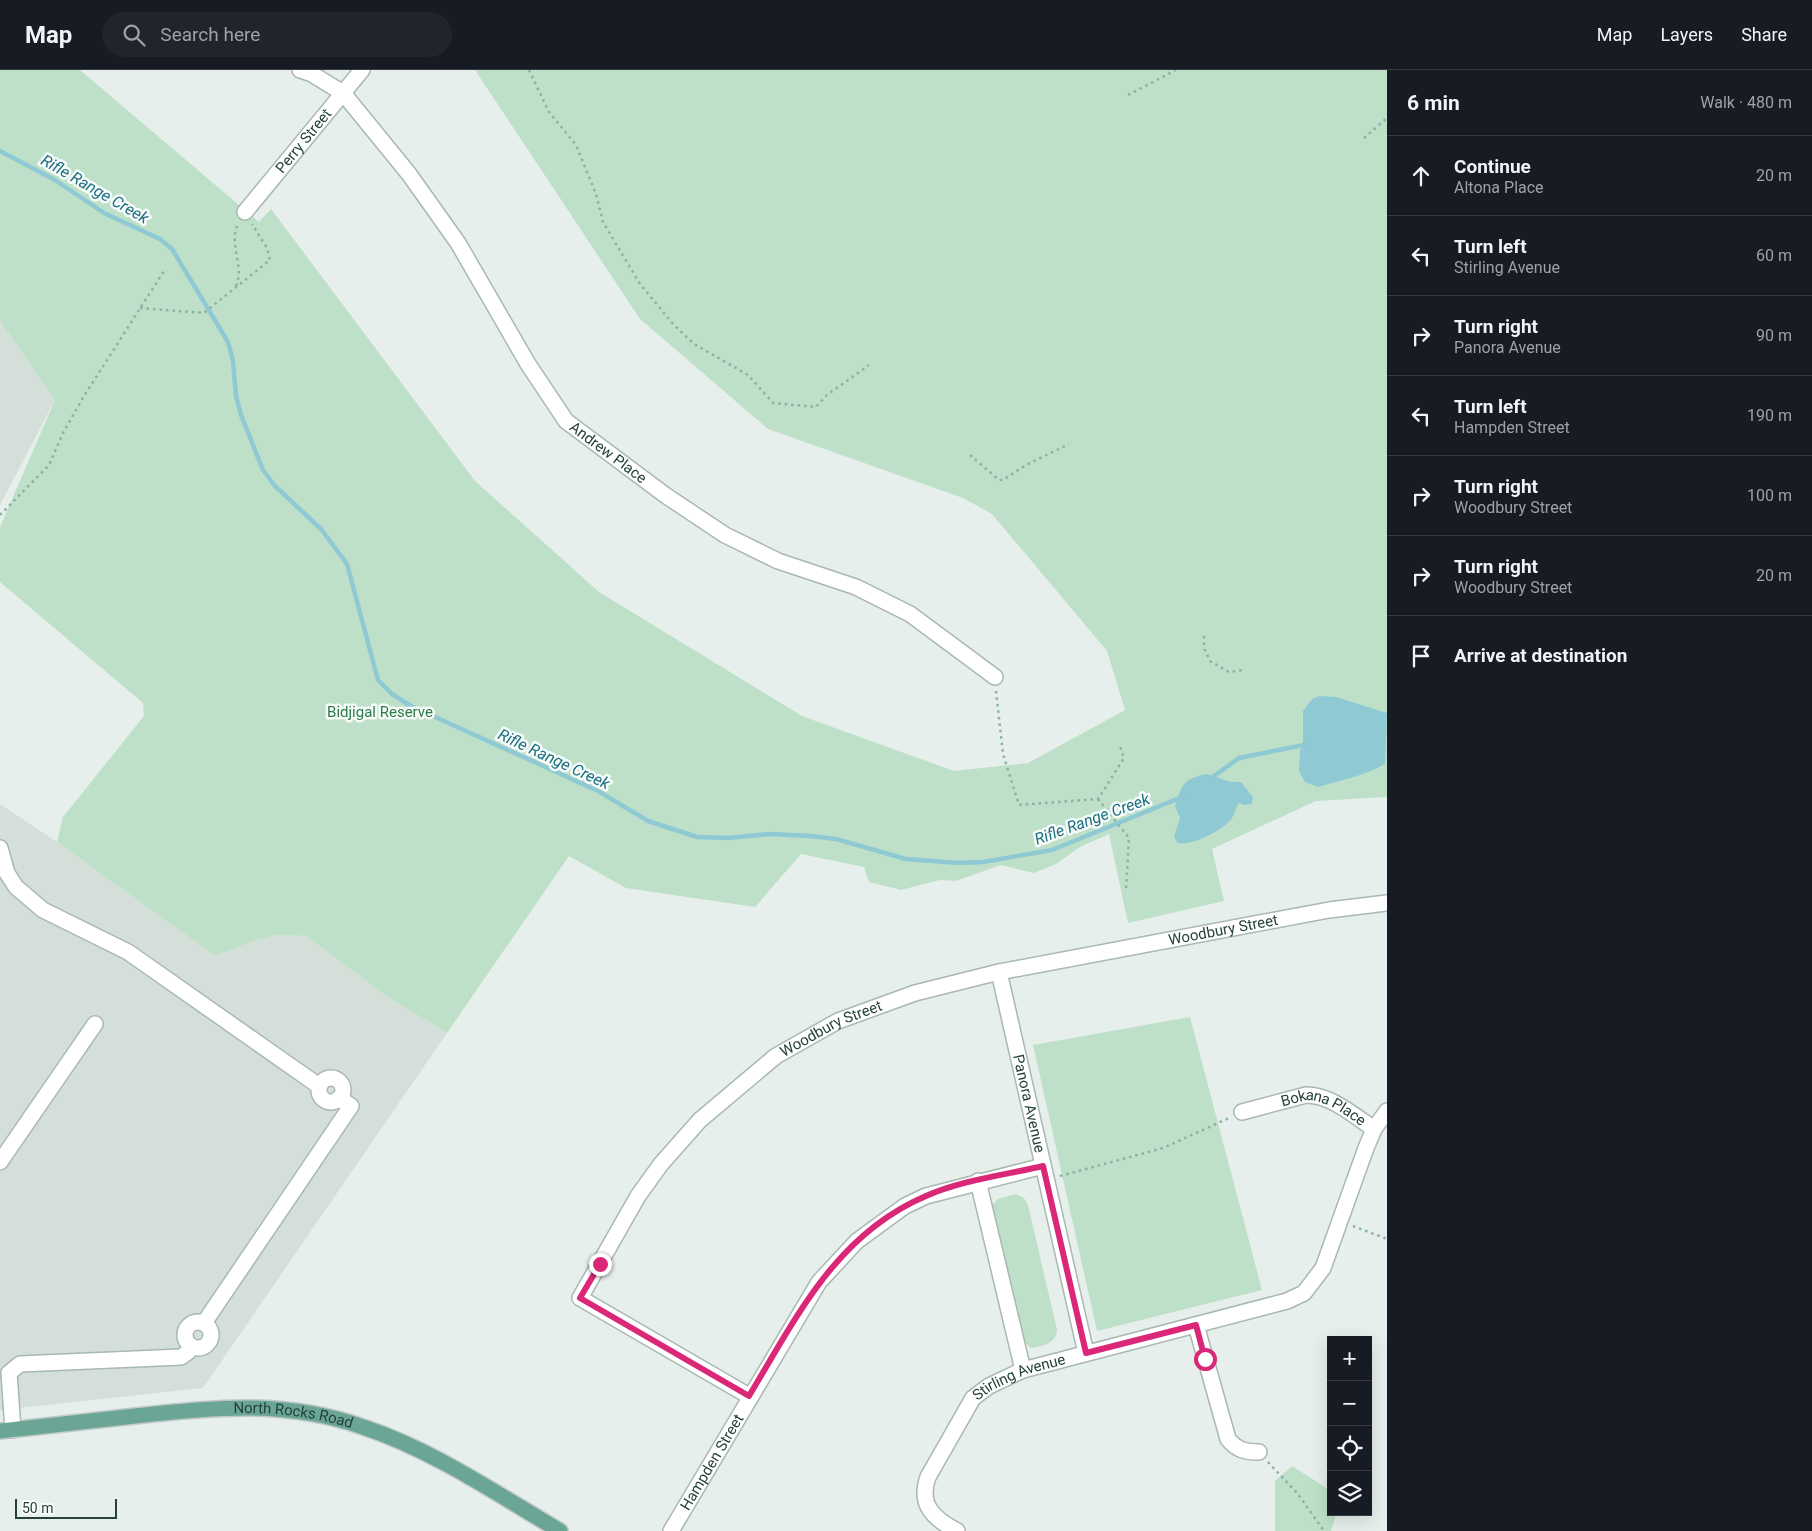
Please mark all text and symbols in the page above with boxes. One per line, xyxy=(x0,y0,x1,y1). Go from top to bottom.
search box xyxy=(102,12,452,57)
text: Map xyxy=(25,21,72,49)
icon: search xyxy=(120,21,148,49)
text: Search here xyxy=(160,23,260,46)
text: Map xyxy=(1597,24,1632,45)
text: Layers xyxy=(1660,24,1713,45)
text: Share xyxy=(1741,24,1787,45)
text: 6 min xyxy=(1407,91,1460,115)
text: Walk · 480 m xyxy=(1700,93,1792,112)
street label: Perry Street xyxy=(272,105,335,177)
water label: Rifle Range Creek xyxy=(38,150,153,228)
text: Continue xyxy=(1454,155,1531,178)
icon: ahead xyxy=(1407,162,1435,190)
text: 20 m xyxy=(1756,166,1792,185)
text: Altona Place xyxy=(1454,178,1544,197)
text: Turn left xyxy=(1454,235,1527,258)
icon: left xyxy=(1407,242,1435,270)
text: 60 m xyxy=(1756,246,1792,265)
text: Stirling Avenue xyxy=(1454,258,1560,277)
text: Turn right xyxy=(1454,315,1538,338)
icon: right xyxy=(1407,322,1435,350)
text: 90 m xyxy=(1756,326,1792,345)
text: Panora Avenue xyxy=(1454,338,1561,357)
text: Turn left xyxy=(1454,395,1527,418)
icon: left xyxy=(1407,402,1435,430)
text: 190 m xyxy=(1747,406,1792,425)
street label: Andrew Place xyxy=(566,418,650,487)
text: Hampden Street xyxy=(1454,418,1570,437)
text: Turn right xyxy=(1454,475,1538,498)
icon: right xyxy=(1407,482,1435,510)
text: 100 m xyxy=(1747,486,1792,505)
text: Woodbury Street xyxy=(1454,498,1572,517)
text: Turn right xyxy=(1454,555,1538,578)
icon: right xyxy=(1407,562,1435,590)
text: 20 m xyxy=(1756,566,1792,585)
text: Woodbury Street xyxy=(1454,578,1572,597)
icon: arrive xyxy=(1407,642,1435,670)
text: Arrive at destination xyxy=(1454,644,1627,667)
park label: Bidjigal Reserve xyxy=(327,703,433,721)
water label: Rifle Range Creek xyxy=(495,725,614,794)
water label: Rifle Range Creek xyxy=(1032,789,1153,849)
street label: Woodbury Street xyxy=(1167,911,1279,949)
street label: Woodbury Street xyxy=(777,997,884,1061)
street label: Panora Avenue xyxy=(1009,1053,1049,1155)
street label: Bokana Place xyxy=(1279,1086,1370,1130)
route end xyxy=(589,1253,612,1276)
map controls xyxy=(1327,1336,1372,1516)
button: + xyxy=(1327,1336,1372,1381)
route start xyxy=(1194,1348,1217,1371)
street label: Stirling Avenue xyxy=(969,1350,1067,1404)
button: − xyxy=(1327,1381,1372,1426)
street label: North Rocks Road xyxy=(233,1399,355,1432)
street label: Hampden Street xyxy=(676,1411,747,1513)
button: locate xyxy=(1327,1426,1372,1471)
button: layers xyxy=(1327,1471,1372,1516)
scale bar xyxy=(15,1496,118,1519)
text: 50 m xyxy=(22,1500,54,1516)

